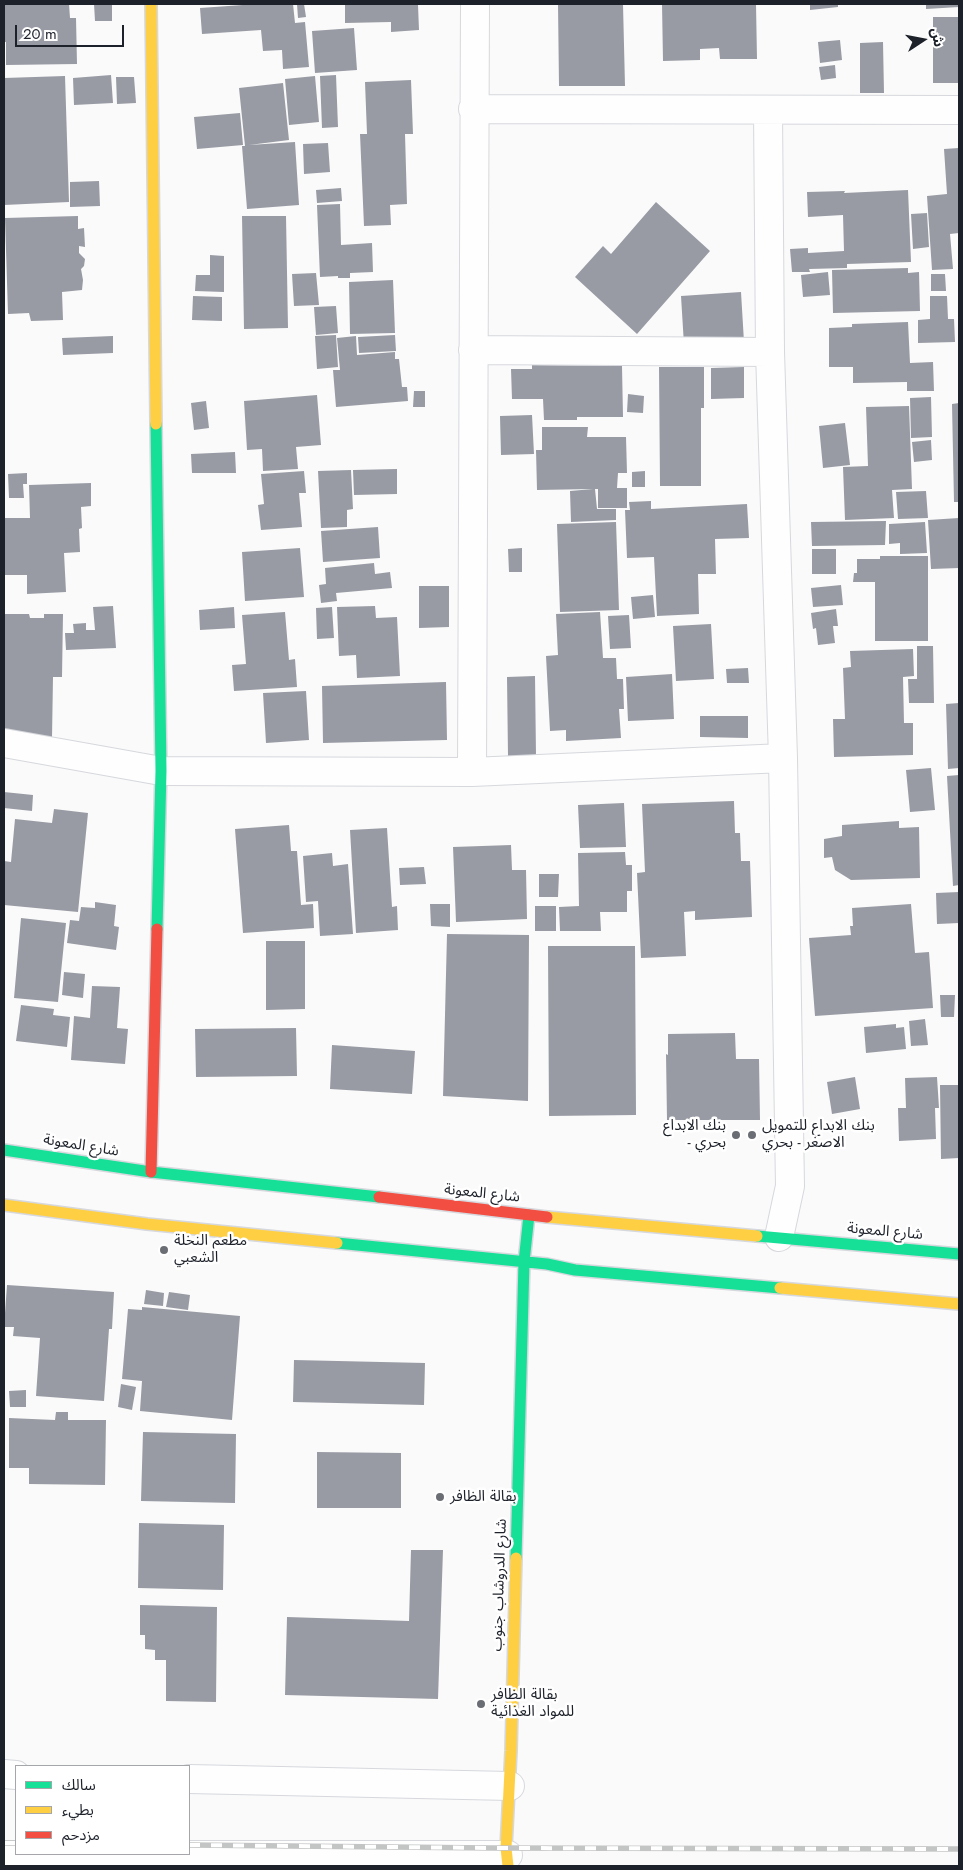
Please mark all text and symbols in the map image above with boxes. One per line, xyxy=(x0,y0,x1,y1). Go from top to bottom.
scale bar xyxy=(18,15,126,47)
north arrow xyxy=(898,15,948,65)
text: 20 m xyxy=(23,23,57,45)
text: ش xyxy=(926,26,949,48)
place label: بنك الابداع - بحري xyxy=(663,1117,726,1152)
place label: بنك الابداع للتمويل الاصغر - بحري xyxy=(762,1117,875,1152)
marker: بنك الابداع - بحري xyxy=(730,1129,742,1141)
marker: بنك الابداع للتمويل الاصغر - بحري xyxy=(746,1129,758,1141)
street label: شارع المعونة xyxy=(42,1131,120,1161)
street label: شارع المعونة xyxy=(443,1181,521,1207)
street label: شارع المعونة xyxy=(846,1220,924,1244)
place label: مطعم النخلة الشعبي xyxy=(174,1232,247,1267)
marker: مطعم النخلة الشعبي xyxy=(158,1244,170,1256)
place label: بقالة الظافر xyxy=(450,1488,517,1506)
marker: بقالة الظافر xyxy=(434,1491,446,1503)
street label: شارع الدروشاب جنوب xyxy=(489,1518,511,1652)
place label: بقالة الظافر للمواد الغذائية xyxy=(491,1686,574,1721)
marker: بقالة الظافر للمواد الغذائية xyxy=(475,1698,487,1710)
legend xyxy=(15,1765,190,1855)
text: سالك xyxy=(62,1774,96,1796)
text: بطيء xyxy=(62,1799,94,1821)
text: مزدحم xyxy=(62,1824,100,1846)

